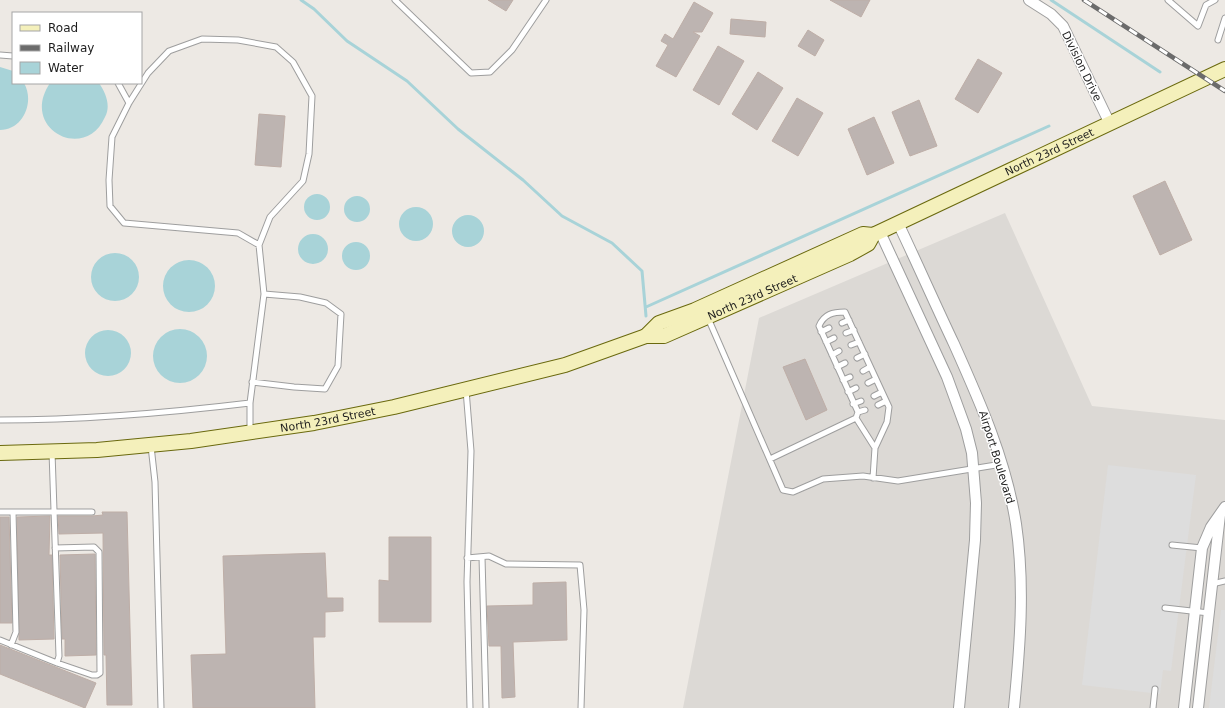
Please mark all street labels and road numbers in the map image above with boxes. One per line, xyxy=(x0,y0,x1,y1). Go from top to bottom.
street label: Division Drive xyxy=(1059,29,1104,104)
street label: North 23rd Street xyxy=(1003,126,1097,179)
street label: North 23rd Street xyxy=(706,272,800,323)
street label: North 23rd Street xyxy=(279,405,377,435)
street label: Airport Boulevard xyxy=(976,409,1017,505)

